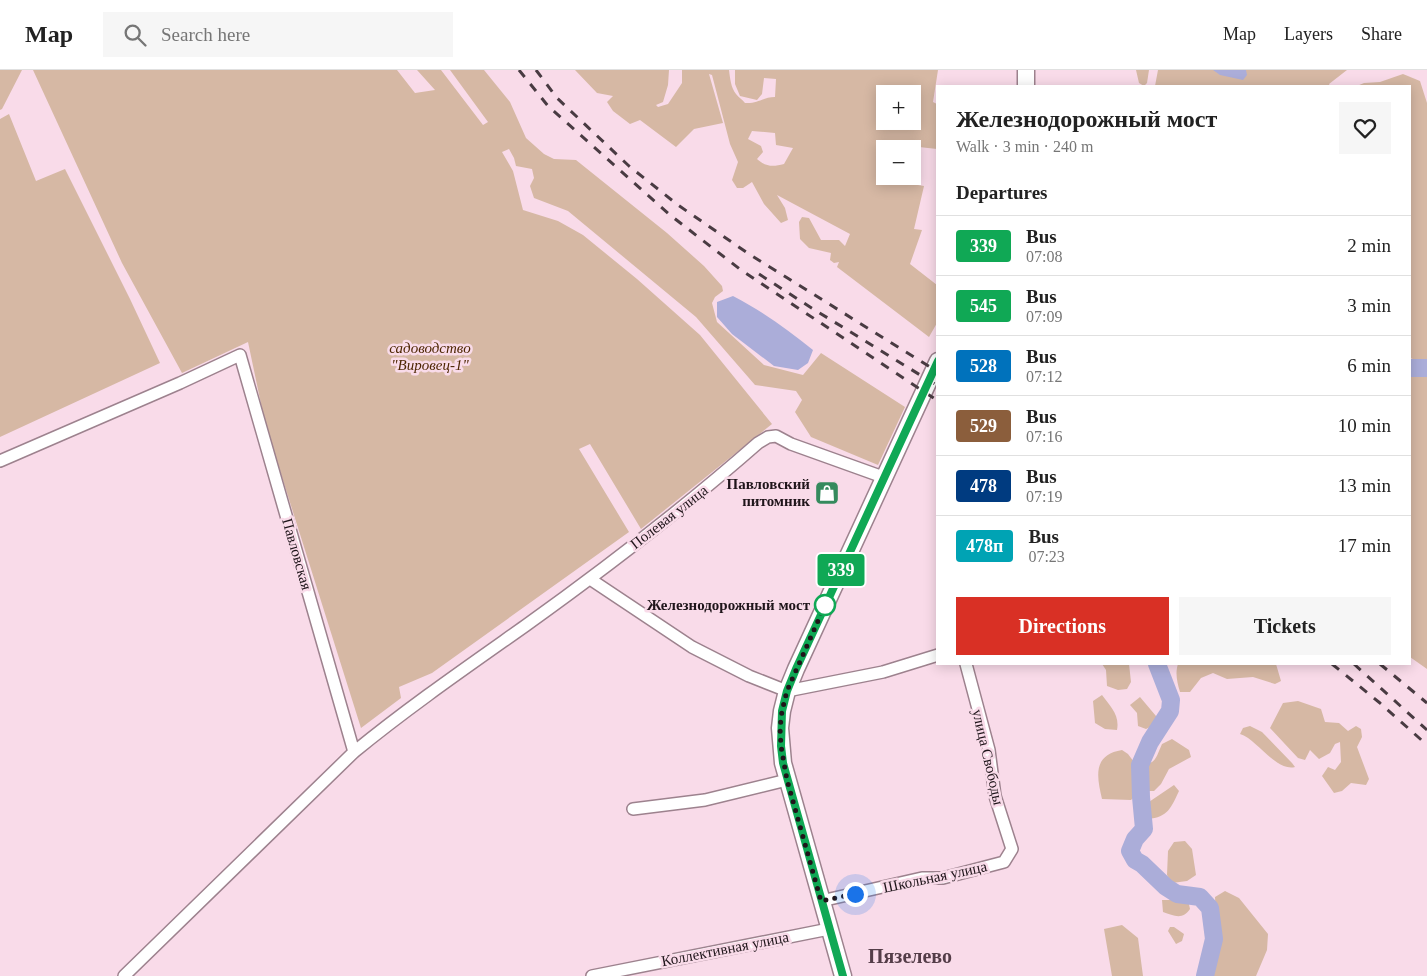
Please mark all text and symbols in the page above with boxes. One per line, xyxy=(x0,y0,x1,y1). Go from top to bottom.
search box xyxy=(103,12,453,57)
text: Map xyxy=(25,21,73,47)
icon: search xyxy=(121,21,149,49)
text: Search here xyxy=(161,24,250,45)
text: Map xyxy=(1223,24,1256,44)
text: Layers xyxy=(1284,24,1333,44)
text: Share xyxy=(1361,24,1402,44)
map controls xyxy=(876,85,921,185)
button: + xyxy=(876,85,921,130)
button: heart xyxy=(1339,102,1391,154)
text: Железнодорожный мост xyxy=(956,106,1217,132)
text: Walk · 3 min · 240 m xyxy=(956,138,1093,155)
button: − xyxy=(876,140,921,185)
text: Departures xyxy=(956,182,1047,203)
text: Bus xyxy=(1026,226,1057,247)
text: 2 min xyxy=(1347,235,1391,256)
text: 339 xyxy=(970,236,997,256)
text: 07:08 xyxy=(1026,248,1062,265)
text: Bus xyxy=(1026,286,1057,307)
text: 3 min xyxy=(1347,295,1391,316)
text: 545 xyxy=(970,296,997,316)
text: 07:09 xyxy=(1026,308,1062,325)
park label: садоводство "Вировец-1" xyxy=(389,340,471,373)
text: Bus xyxy=(1026,346,1057,367)
text: 6 min xyxy=(1347,355,1391,376)
text: 528 xyxy=(970,356,997,376)
text: 07:12 xyxy=(1026,368,1062,385)
text: Bus xyxy=(1026,406,1057,427)
text: 10 min xyxy=(1338,415,1391,436)
text: 529 xyxy=(970,416,997,436)
text: 07:16 xyxy=(1026,428,1062,445)
text: Bus xyxy=(1026,466,1057,487)
text: 13 min xyxy=(1338,475,1391,496)
place label: Павловский питомник xyxy=(727,476,810,509)
text: 478 xyxy=(970,476,997,496)
shop icon: Павловский питомник xyxy=(814,480,840,506)
street label: Полевая улица xyxy=(627,482,711,552)
text: 07:19 xyxy=(1026,488,1062,505)
street label: Павловская xyxy=(279,516,315,592)
text: Bus xyxy=(1028,526,1059,547)
text: 17 min xyxy=(1338,535,1391,556)
text: 478п xyxy=(966,536,1003,556)
text: 07:23 xyxy=(1028,548,1065,565)
line badge: 339 xyxy=(812,554,870,586)
text: 339 xyxy=(828,560,855,580)
marker: Железнодорожный мост xyxy=(814,594,836,616)
place label: Железнодорожный мост xyxy=(647,597,811,613)
button: Directions xyxy=(956,597,1169,655)
button: Tickets xyxy=(1179,597,1391,655)
street label: улица Свободы xyxy=(969,708,1007,806)
street label: Школьная улица xyxy=(882,858,989,896)
your location xyxy=(843,882,868,907)
street label: Коллективная улица xyxy=(660,929,790,969)
district label: Пязелево xyxy=(868,945,952,967)

